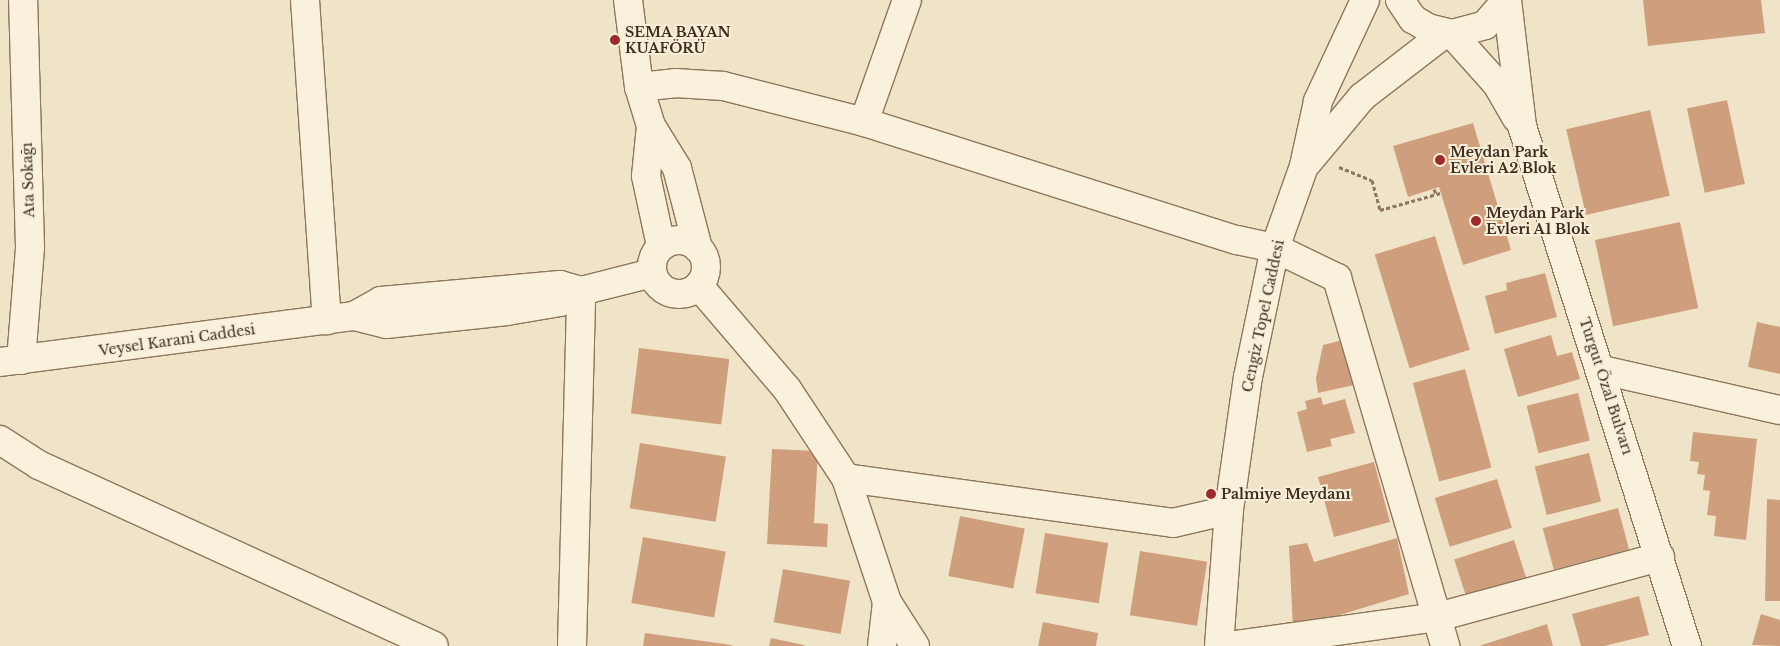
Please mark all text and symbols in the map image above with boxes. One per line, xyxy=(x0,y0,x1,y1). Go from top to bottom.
place label: SEMA BAYAN KUAFÖRÜ xyxy=(625,24,731,56)
marker: SEMA BAYAN KUAFÖRÜ xyxy=(609,34,621,46)
street label: Ata Sokağı xyxy=(18,142,38,218)
place label: Meydan Park Evleri A2 Blok xyxy=(1450,144,1557,176)
marker: Meydan Park Evleri A2 Blok xyxy=(1434,154,1446,166)
place label: Meydan Park Evleri A1 Blok xyxy=(1486,205,1590,238)
marker: Meydan Park Evleri A1 Blok xyxy=(1470,215,1482,227)
street label: Cengiz Topel Caddesi xyxy=(1239,238,1287,394)
street label: Turgut Özal Bulvarı xyxy=(1576,315,1636,457)
street label: Veysel Karani Caddesi xyxy=(98,321,256,359)
place label: Palmiye Meydanı xyxy=(1221,486,1350,502)
marker: Palmiye Meydanı xyxy=(1205,488,1217,500)

